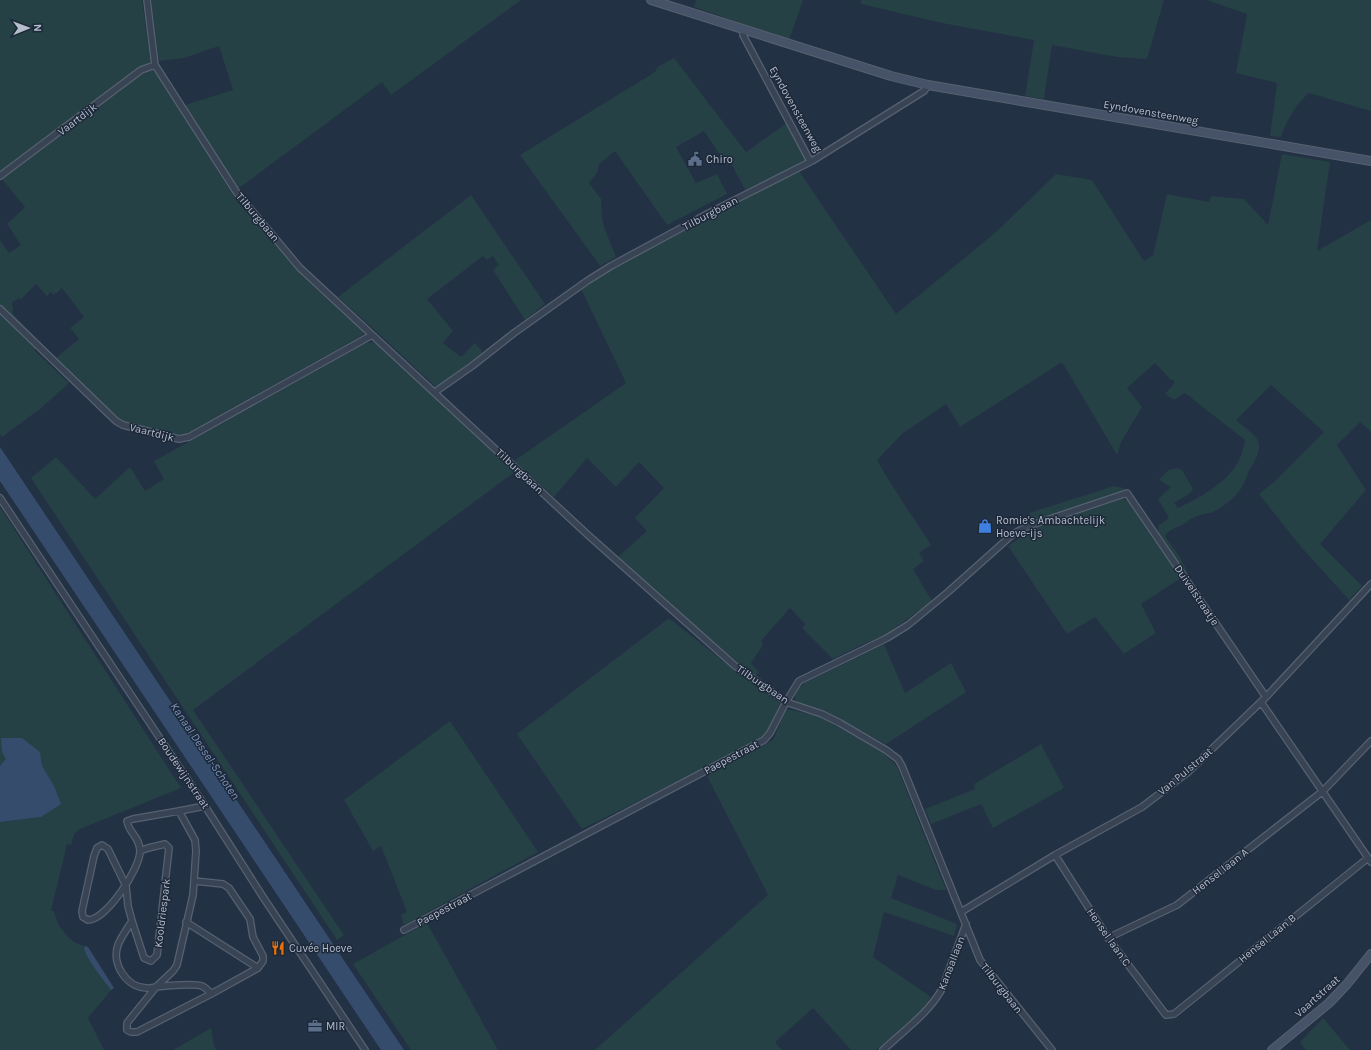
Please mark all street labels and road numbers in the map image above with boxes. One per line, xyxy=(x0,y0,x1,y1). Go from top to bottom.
street label: Eyndovensteenweg xyxy=(767,64,825,155)
street label: Eyndovensteenweg xyxy=(1103,98,1200,127)
street label: Vaartdijk xyxy=(55,101,99,138)
street label: Tilburgbaan xyxy=(233,190,282,245)
street label: Tilburgbaan xyxy=(681,194,740,233)
street label: Vaartdijk xyxy=(128,421,176,444)
street label: Tilburgbaan xyxy=(493,446,546,497)
street label: Duivelstraatje xyxy=(1171,562,1222,629)
street label: Tilburgbaan xyxy=(734,662,791,707)
street label: Boudewijnstraat xyxy=(155,735,212,811)
street label: Paepestraat xyxy=(702,738,761,777)
street label: Van Pulstraat xyxy=(1155,745,1215,798)
street label: Hensel laan A xyxy=(1190,845,1251,897)
street label: Kooldriespark xyxy=(152,878,173,948)
street label: Paepestraat xyxy=(415,890,474,929)
street label: Hensel laan C xyxy=(1084,906,1134,969)
street label: Hensel Laan B xyxy=(1236,911,1299,966)
street label: Kanaallaan xyxy=(935,935,968,992)
street label: Tilburgbaan xyxy=(978,961,1025,1016)
street label: Vaartstraat xyxy=(1292,973,1343,1020)

